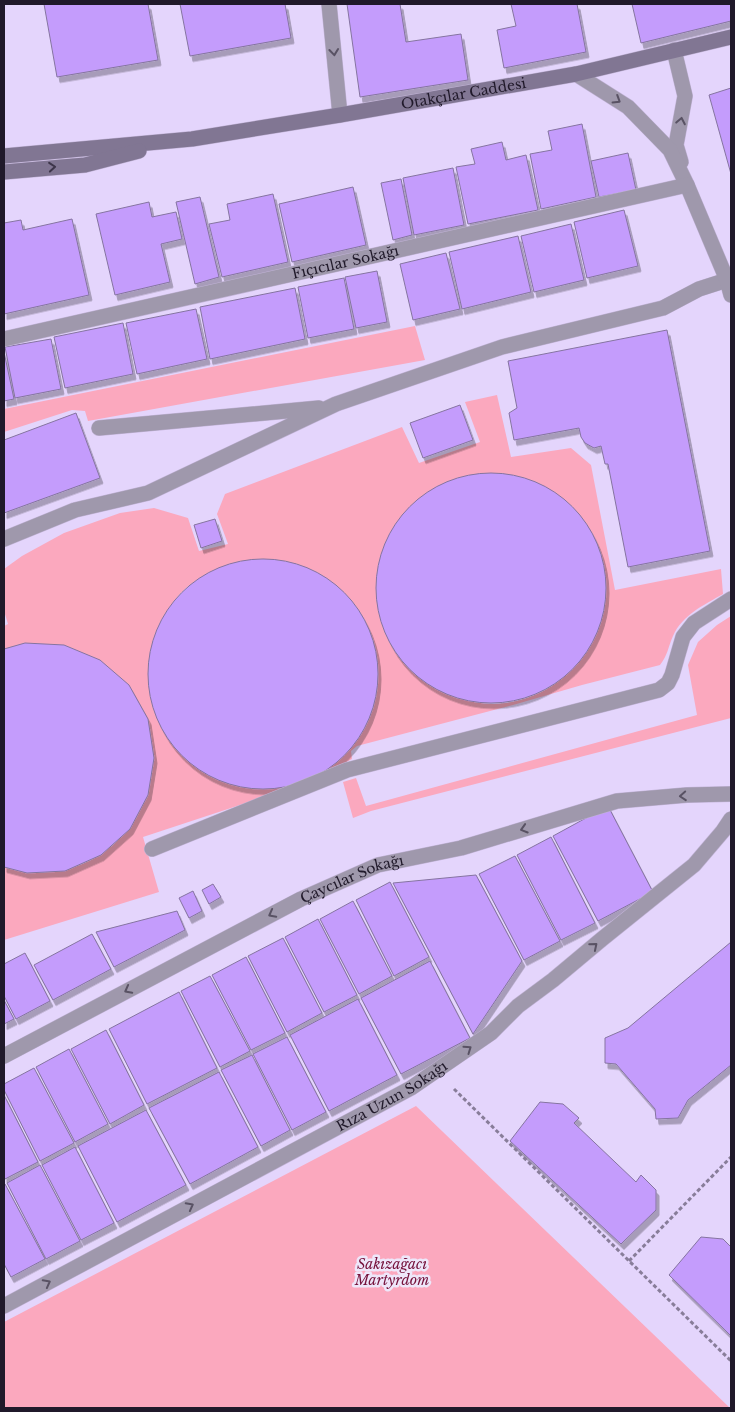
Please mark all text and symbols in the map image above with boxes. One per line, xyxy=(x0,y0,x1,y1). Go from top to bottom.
one-way arrow xyxy=(328,49,339,57)
street label: Otakçılar Caddesi xyxy=(400,74,528,113)
one-way arrow xyxy=(611,94,620,104)
one-way arrow xyxy=(675,116,685,125)
one-way arrow xyxy=(49,162,57,173)
street label: Fıçıcılar Sokağı xyxy=(290,241,401,283)
one-way arrow xyxy=(678,790,686,801)
one-way arrow xyxy=(521,824,529,834)
street label: Çaycılar Sokağı xyxy=(297,851,405,907)
one-way arrow xyxy=(268,908,277,918)
one-way arrow xyxy=(588,942,597,951)
one-way arrow xyxy=(125,984,134,994)
one-way arrow xyxy=(462,1046,472,1055)
street label: Rıza Uzun Sokağı xyxy=(333,1057,451,1135)
one-way arrow xyxy=(185,1202,194,1212)
park label: Sakızağacı Martyrdom xyxy=(354,1255,429,1289)
one-way arrow xyxy=(41,1279,50,1289)

